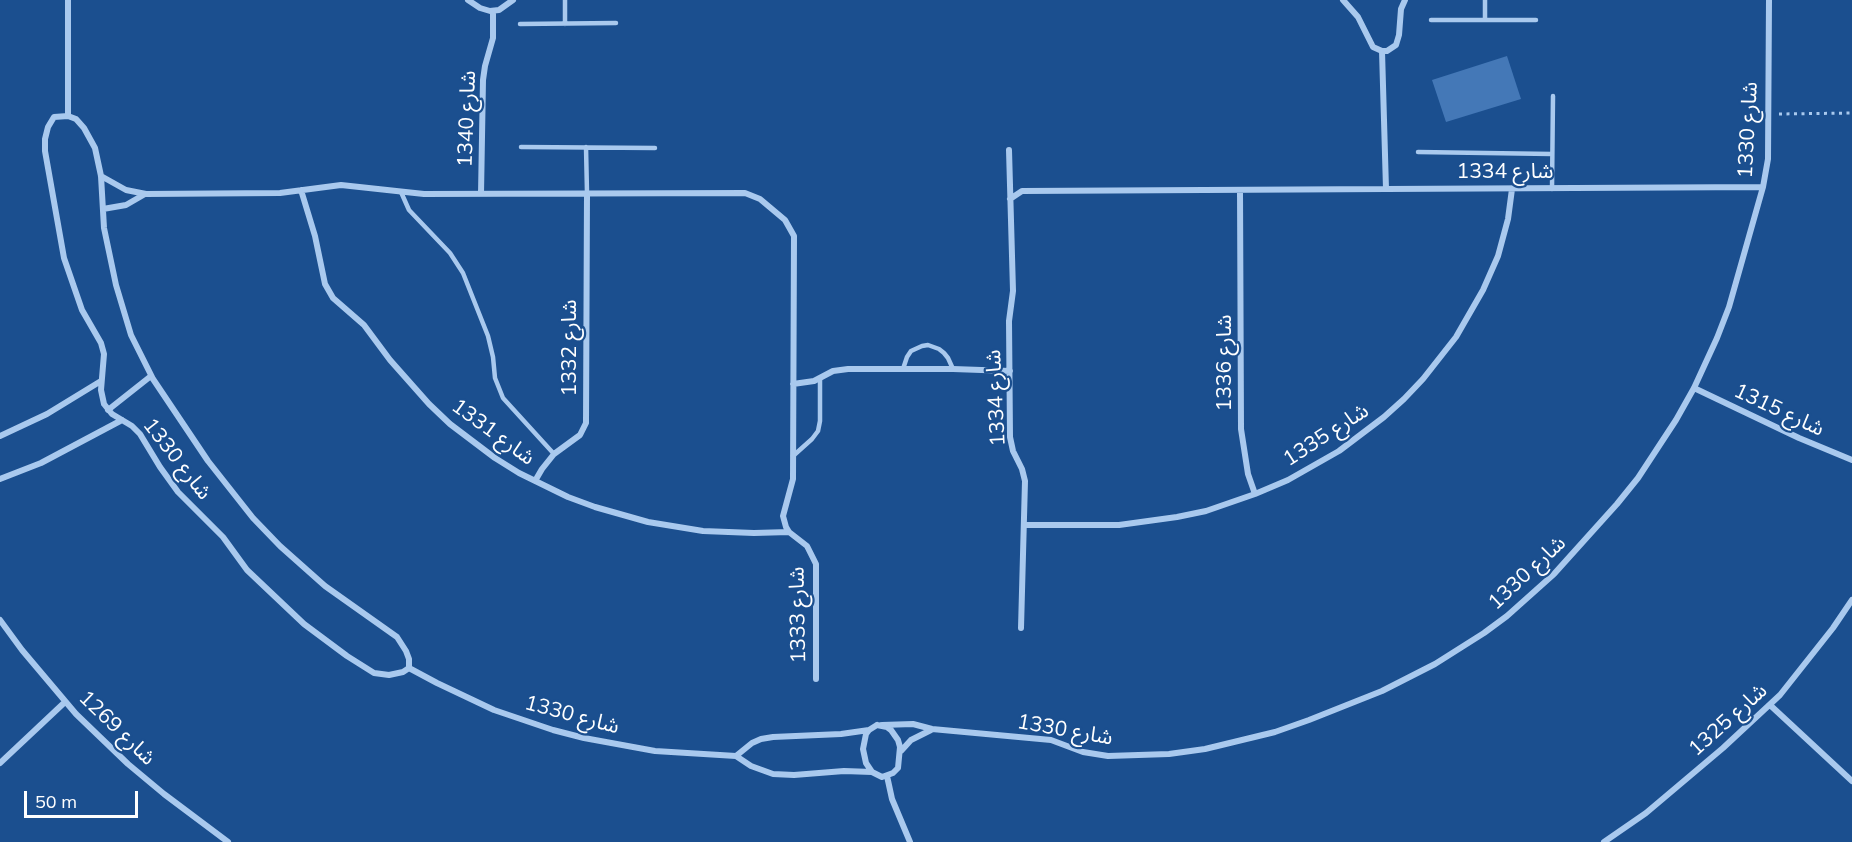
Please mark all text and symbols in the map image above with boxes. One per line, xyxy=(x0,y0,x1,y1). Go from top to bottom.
street label: شارع 1340 xyxy=(453,70,481,168)
street label: شارع 1330 xyxy=(1733,81,1763,179)
street label: شارع 1334 xyxy=(1457,159,1553,185)
street label: شارع 1332 xyxy=(557,300,583,396)
street label: شارع 1336 xyxy=(1212,315,1238,411)
street label: شارع 1334 xyxy=(981,349,1011,447)
street label: شارع 1315 xyxy=(1730,378,1828,442)
street label: شارع 1331 xyxy=(446,393,540,471)
street label: شارع 1335 xyxy=(1279,398,1373,472)
street label: شارع 1330 xyxy=(137,413,217,505)
street label: شارع 1330 xyxy=(1483,531,1571,615)
street label: شارع 1333 xyxy=(785,566,811,664)
street label: شارع 1325 xyxy=(1684,678,1772,762)
street label: شارع 1269 xyxy=(73,685,161,771)
street label: شارع 1330 xyxy=(522,690,622,740)
street label: شارع 1330 xyxy=(1015,709,1115,751)
scale bar xyxy=(27,779,141,817)
text: 50 m xyxy=(35,790,77,813)

